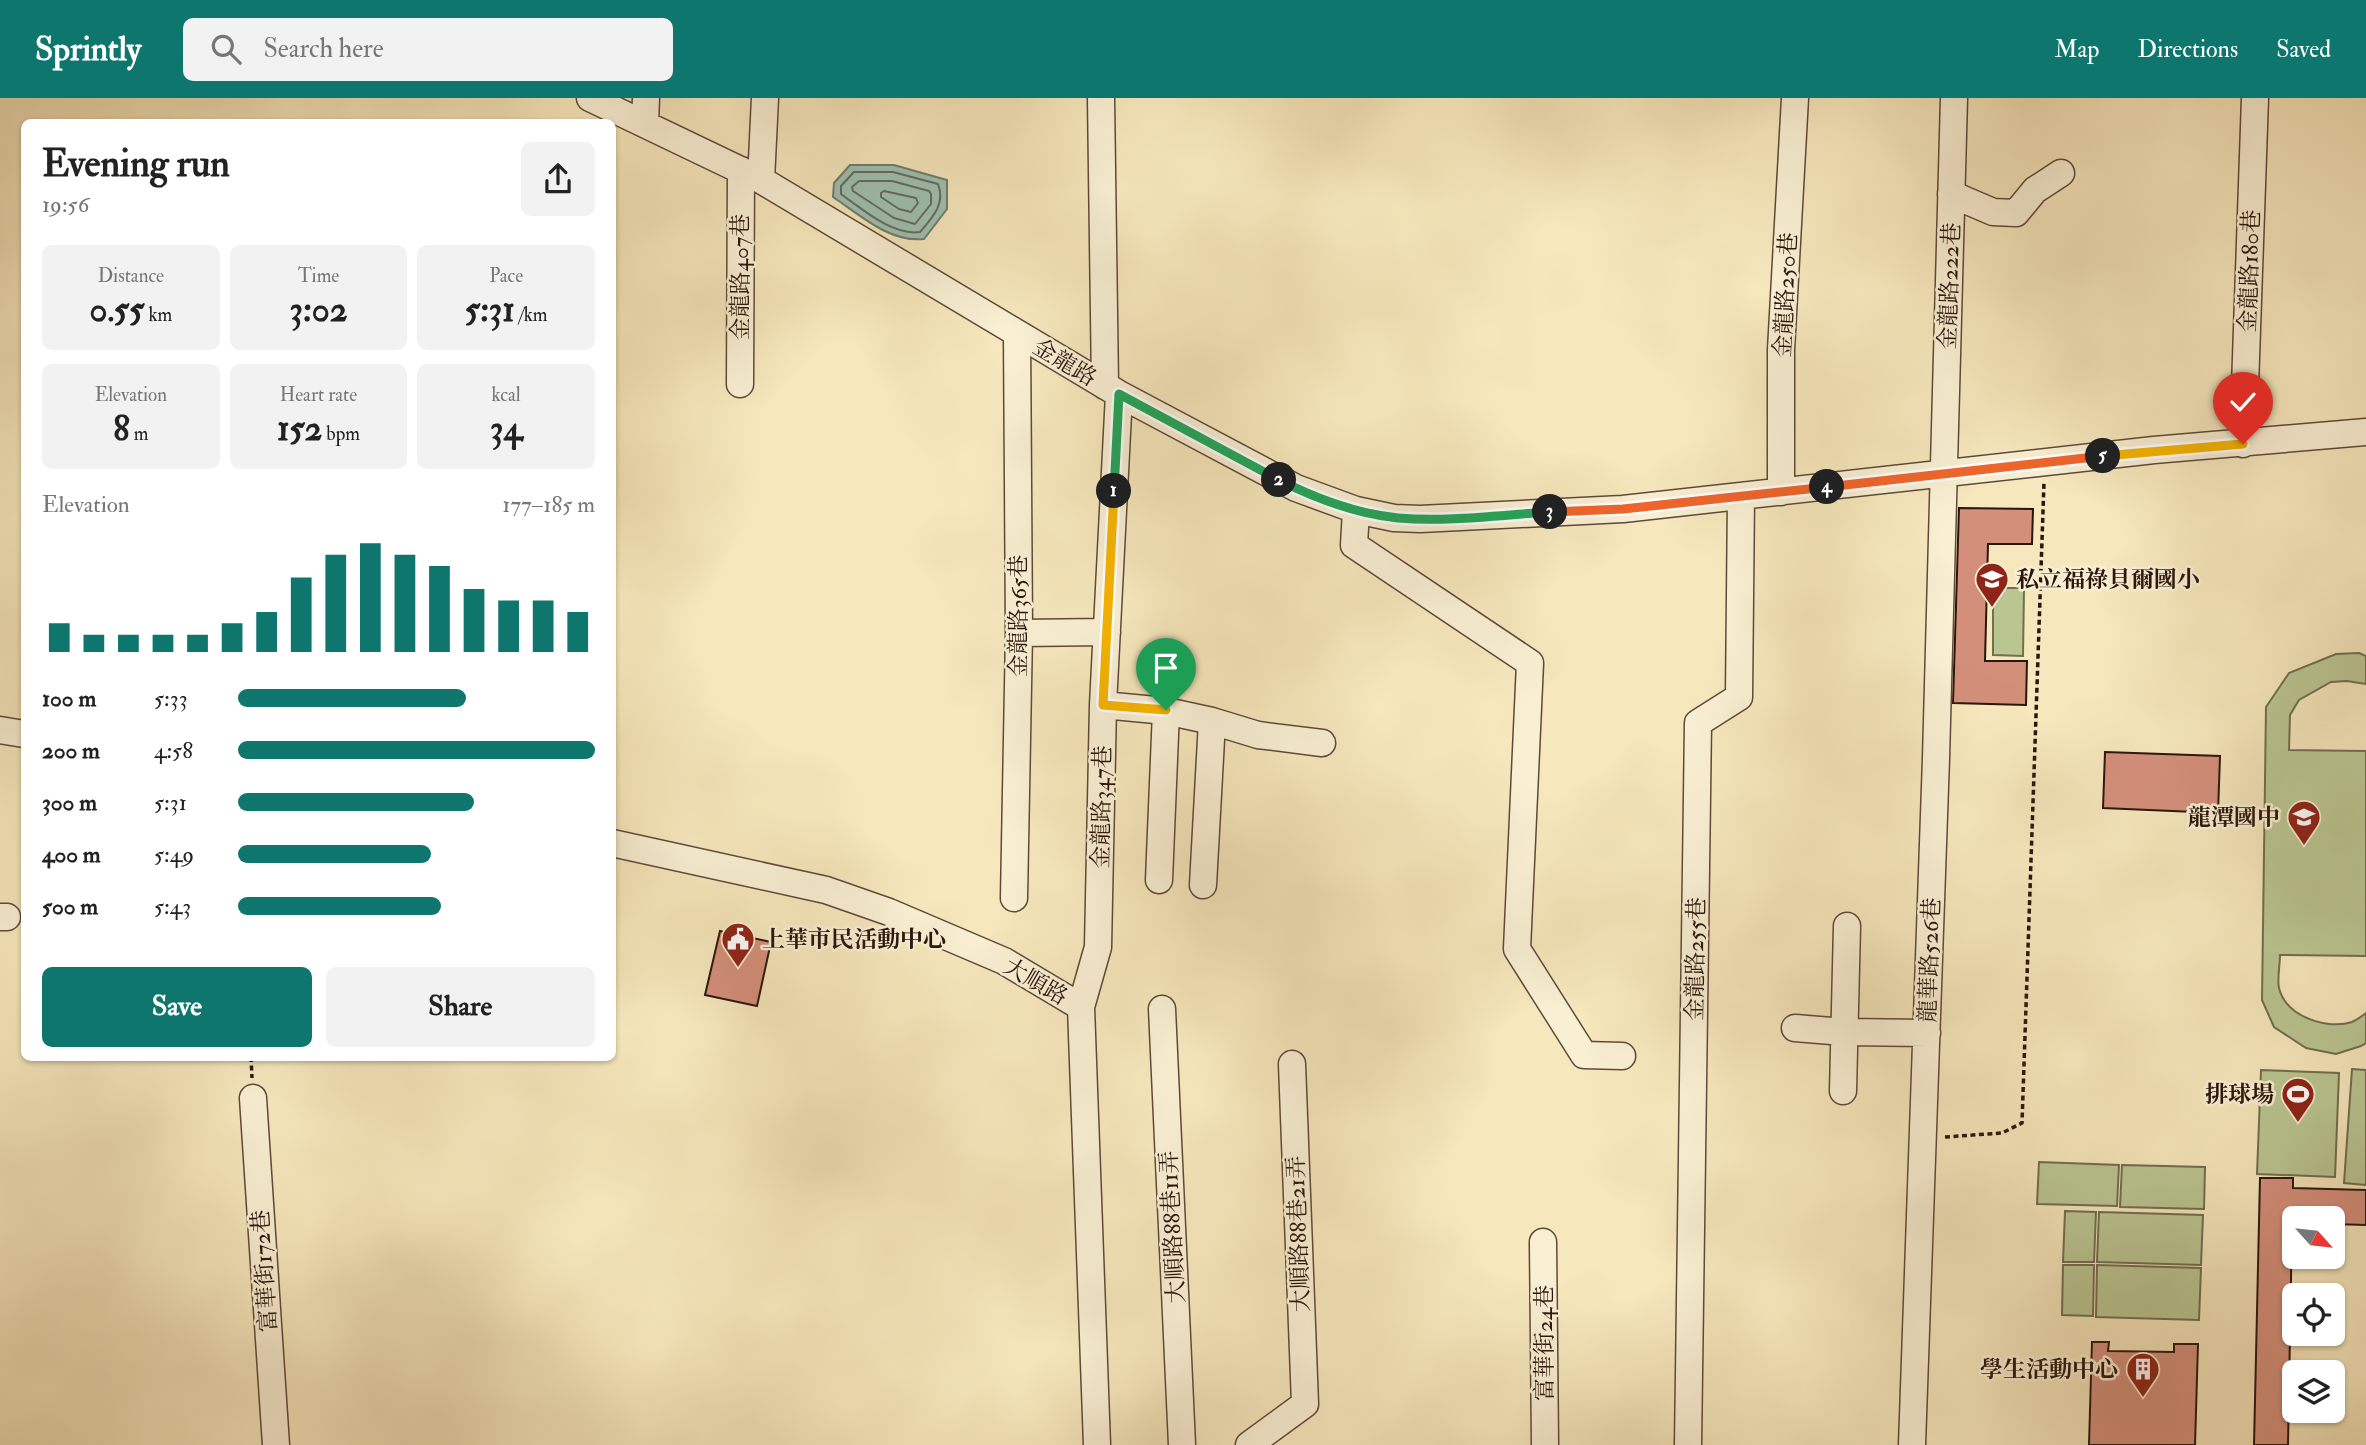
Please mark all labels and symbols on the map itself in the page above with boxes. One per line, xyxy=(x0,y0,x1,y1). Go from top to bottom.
street label: 金龍路180巷 xyxy=(2233,209,2266,333)
street label: 金龍路407巷 xyxy=(726,214,755,340)
street label: 金龍路222巷 xyxy=(1933,222,1966,350)
street label: 金龍路250巷 xyxy=(1768,232,1803,358)
street label: 金龍路 xyxy=(1028,332,1102,393)
pin xyxy=(2213,372,2273,444)
pin: 5 xyxy=(2086,438,2120,474)
pin: 2 xyxy=(1262,462,1296,498)
pin: 4 xyxy=(1810,470,1844,504)
pin: 1 xyxy=(1096,474,1132,508)
pin: 3 xyxy=(1532,494,1568,530)
street label: 金龍路365巷 xyxy=(1004,555,1033,677)
school or university icon: 私立福祿貝爾國小 xyxy=(1973,560,2011,609)
place label: 私立福祿貝爾國小 xyxy=(2016,565,2200,594)
pin xyxy=(1136,638,1196,710)
street label: 金龍路347巷 xyxy=(1086,745,1117,869)
school or university icon: 龍潭國中 xyxy=(2285,798,2323,847)
place label: 龍潭國中 xyxy=(2188,803,2280,832)
street label: 金龍路255巷 xyxy=(1680,897,1711,1021)
street label: 龍華路526巷 xyxy=(1913,897,1946,1023)
public building icon: 上華市民活動中心 xyxy=(719,920,757,969)
place label: 上華市民活動中心 xyxy=(762,925,946,954)
street label: 大順路 xyxy=(999,952,1073,1011)
sports icon: 排球場 xyxy=(2279,1075,2317,1124)
place label: 排球場 xyxy=(2205,1080,2274,1109)
street label: 大順路88巷11弄 xyxy=(1154,1150,1191,1304)
street label: 大順路88巷21弄 xyxy=(1281,1155,1316,1313)
north arrow xyxy=(2282,1206,2345,1269)
street label: 富華街172巷 xyxy=(246,1209,283,1333)
street label: 富華街24巷 xyxy=(1530,1285,1559,1401)
building icon: 學生活動中心 xyxy=(2124,1350,2162,1399)
place label: 學生活動中心 xyxy=(1980,1355,2118,1384)

